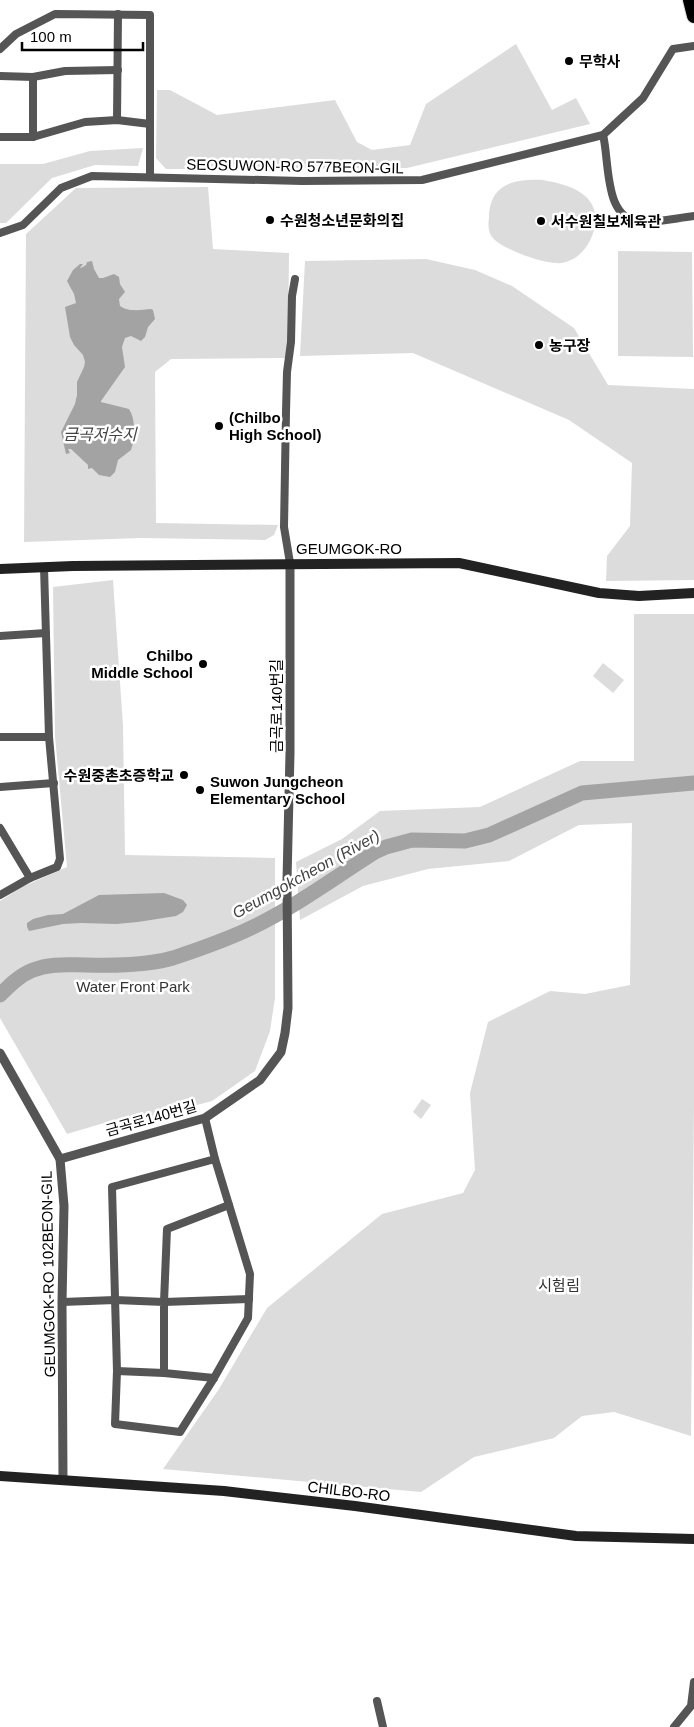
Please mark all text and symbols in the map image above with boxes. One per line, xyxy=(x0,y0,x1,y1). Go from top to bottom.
scale bar xyxy=(22,20,144,52)
text: 100 m xyxy=(30,28,72,45)
place label: 무학사 xyxy=(579,53,621,70)
marker: 무학사 xyxy=(563,55,575,67)
street label: SEOSUWON-RO 577BEON-GIL xyxy=(186,156,404,176)
place label: 수원청소년문화의집 xyxy=(280,212,404,229)
place label: 서수원칠보체육관 xyxy=(551,213,662,230)
marker: 수원청소년문화의집 xyxy=(264,214,276,226)
marker: 서수원칠보체육관 xyxy=(535,215,547,227)
place label: 농구장 xyxy=(549,337,591,354)
marker: 농구장 xyxy=(533,339,545,351)
place label: (Chilbo High School) xyxy=(229,409,322,443)
marker: (Chilbo High School) xyxy=(213,420,225,432)
water label: 금곡저수지 xyxy=(63,426,138,443)
street label: GEUMGOK-RO xyxy=(296,540,402,557)
place label: Chilbo Middle School xyxy=(91,647,193,681)
marker: Chilbo Middle School xyxy=(197,658,209,670)
street label: 금곡로140번길 xyxy=(268,659,285,753)
place label: 수원중촌초증학교 xyxy=(64,767,174,784)
marker: 수원중촌초증학교 xyxy=(178,769,190,781)
place label: Suwon Jungcheon Elementary School xyxy=(210,773,345,807)
marker: Suwon Jungcheon Elementary School xyxy=(194,784,206,796)
water label: Geumgokcheon (River) xyxy=(230,826,382,922)
park label: Water Front Park xyxy=(76,978,190,995)
street label: 금곡로140번길 xyxy=(103,1097,199,1139)
street label: GEUMGOK-RO 102BEON-GIL xyxy=(38,1171,58,1377)
park label: 시험림 xyxy=(538,1277,580,1294)
street label: CHILBO-RO xyxy=(307,1477,391,1505)

